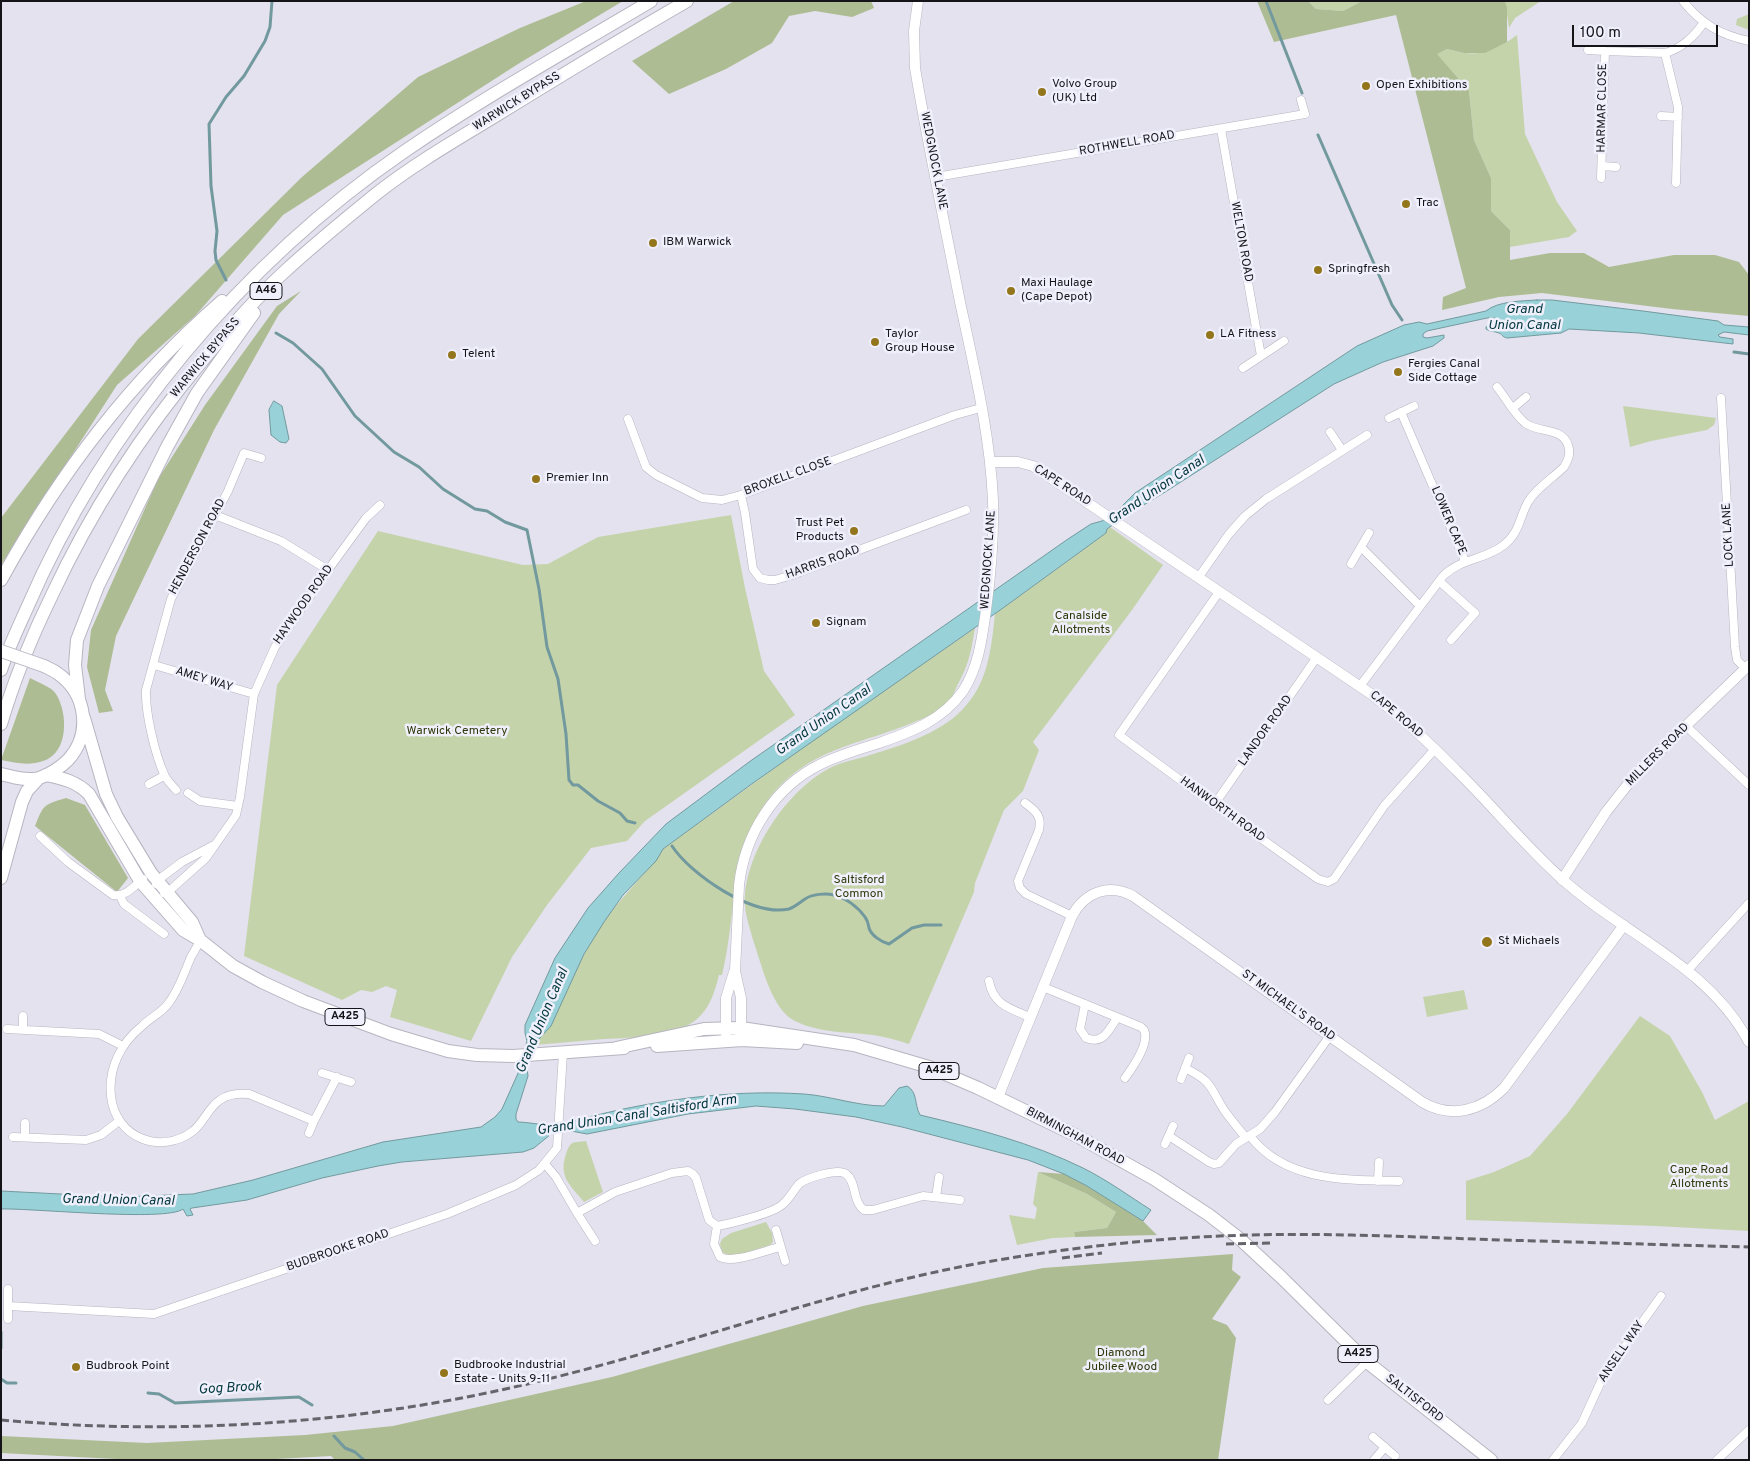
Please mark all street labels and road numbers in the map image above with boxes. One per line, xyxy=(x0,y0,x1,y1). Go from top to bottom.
street label: HARMAR CLOSE xyxy=(1595,63,1611,153)
street label: WARWICK BYPASS xyxy=(471,69,563,135)
street label: WEDGNOCK LANE xyxy=(916,111,950,211)
street label: ROTHWELL ROAD xyxy=(1078,128,1176,160)
street label: WELTON ROAD xyxy=(1227,201,1255,283)
road number: A46 xyxy=(250,282,282,300)
street label: WARWICK BYPASS xyxy=(168,315,244,401)
street label: BROXELL CLOSE xyxy=(742,454,834,500)
street label: CAPE ROAD xyxy=(1031,462,1093,510)
street label: LOWER CAPE xyxy=(1427,485,1469,557)
street label: HENDERSON ROAD xyxy=(167,497,229,597)
street label: LOCK LANE xyxy=(1720,503,1738,567)
street label: WEDGNOCK LANE xyxy=(978,510,1000,610)
street label: HARRIS ROAD xyxy=(784,543,862,583)
street label: HAYWOOD ROAD xyxy=(271,562,337,648)
street label: AMEY WAY xyxy=(174,664,234,696)
street label: CAPE ROAD xyxy=(1366,689,1426,741)
street label: LANDOR ROAD xyxy=(1236,693,1296,769)
street label: MILLERS ROAD xyxy=(1623,720,1693,790)
street label: HANWORTH ROAD xyxy=(1177,774,1267,846)
street label: ST MICHAEL'S ROAD xyxy=(1238,967,1338,1045)
road number: A425 xyxy=(325,1009,365,1026)
road number: A425 xyxy=(919,1062,959,1080)
street label: BIRMINGHAM ROAD xyxy=(1023,1105,1127,1169)
street label: BUDBROOKE ROAD xyxy=(285,1227,391,1275)
street label: ANSELL WAY xyxy=(1596,1318,1648,1386)
road number: A425 xyxy=(1338,1346,1378,1362)
street label: SALTISFORD xyxy=(1382,1372,1446,1426)

